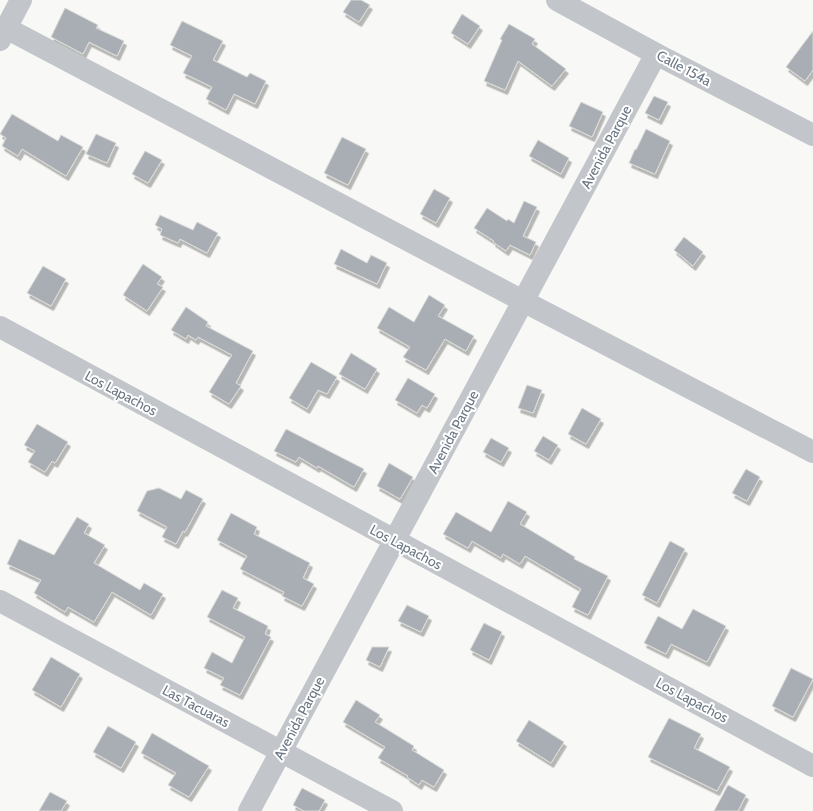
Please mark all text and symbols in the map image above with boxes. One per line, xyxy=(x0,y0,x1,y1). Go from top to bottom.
street label: Calle 154a xyxy=(654,46,715,90)
street label: Avenida Parque xyxy=(577,102,635,192)
street label: Los Lapachos xyxy=(82,366,160,420)
street label: Avenida Parque xyxy=(424,387,482,477)
street label: Los Lapachos xyxy=(367,520,445,574)
street label: Avenida Parque xyxy=(270,673,328,763)
street label: Los Lapachos xyxy=(653,673,731,727)
street label: Las Tacuaras xyxy=(159,681,233,731)

